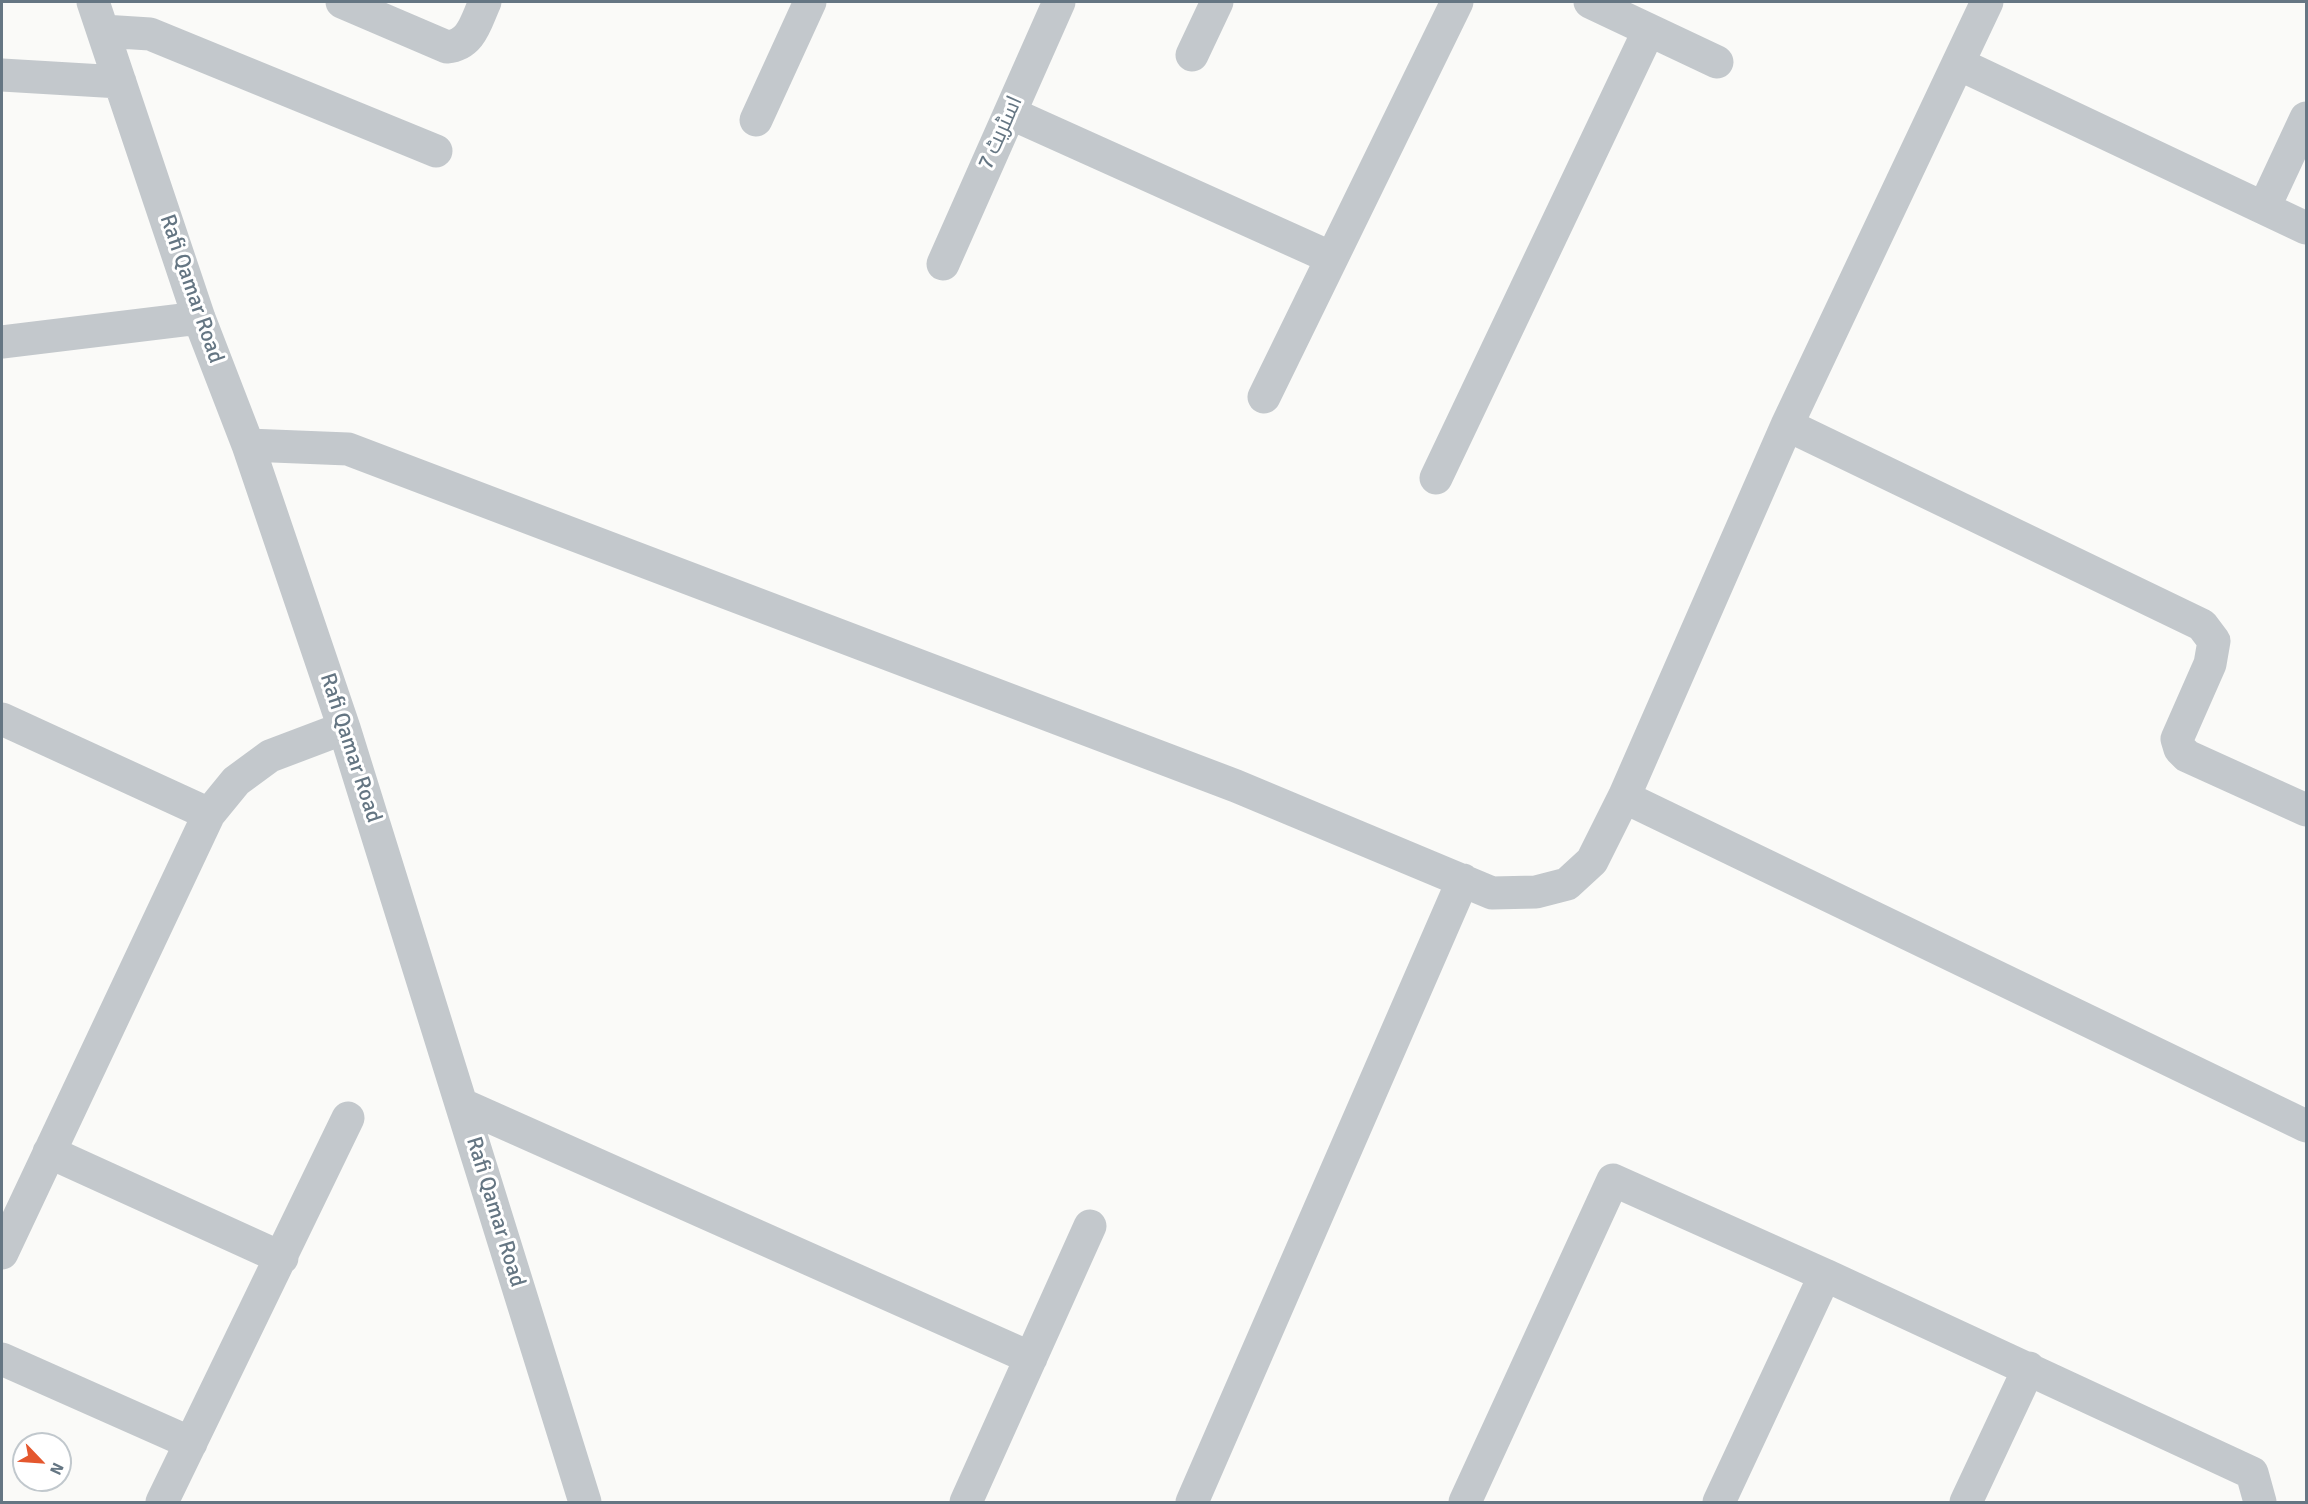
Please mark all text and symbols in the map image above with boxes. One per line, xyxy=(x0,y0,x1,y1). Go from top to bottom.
street label: اسٹریٹ 7 xyxy=(973,92,1029,174)
street label: Rafi Qamar Road xyxy=(153,211,229,367)
street label: Rafi Qamar Road xyxy=(313,670,387,826)
street label: Rafi Qamar Road xyxy=(460,1134,530,1290)
north arrow xyxy=(12,1432,72,1492)
text: N xyxy=(45,1459,68,1478)

